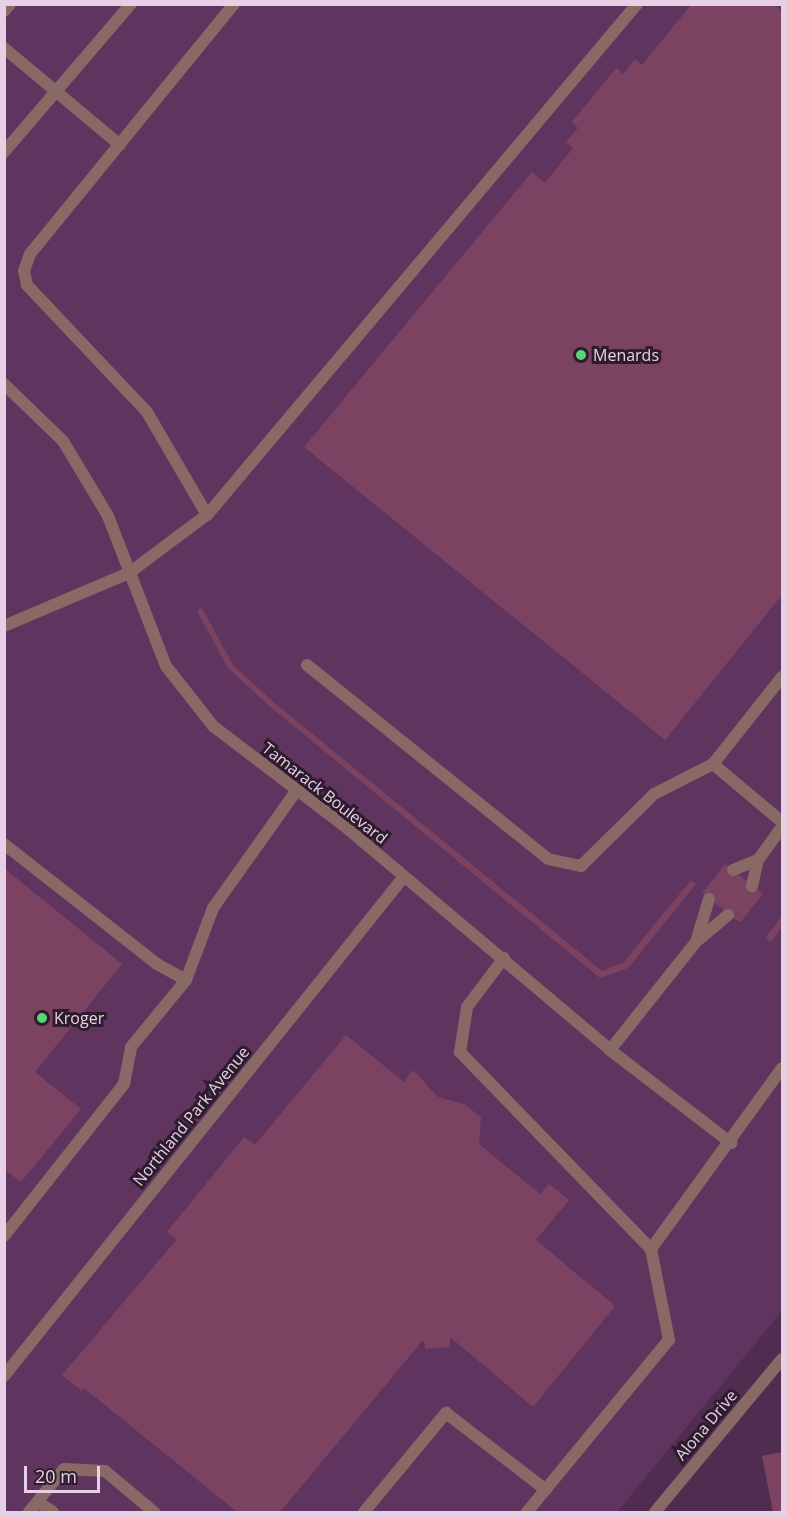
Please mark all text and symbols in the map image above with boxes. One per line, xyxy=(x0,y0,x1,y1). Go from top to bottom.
place label: Menards xyxy=(593,345,659,365)
marker: Menards xyxy=(574,348,588,362)
street label: Tamarack Boulevard xyxy=(259,738,391,848)
place label: Kroger xyxy=(54,1008,104,1028)
marker: Kroger xyxy=(35,1011,49,1025)
street label: Northland Park Avenue xyxy=(129,1042,253,1190)
street label: Alona Drive xyxy=(671,1386,741,1464)
scale bar xyxy=(27,1454,104,1492)
text: 20 m xyxy=(35,1464,77,1488)

